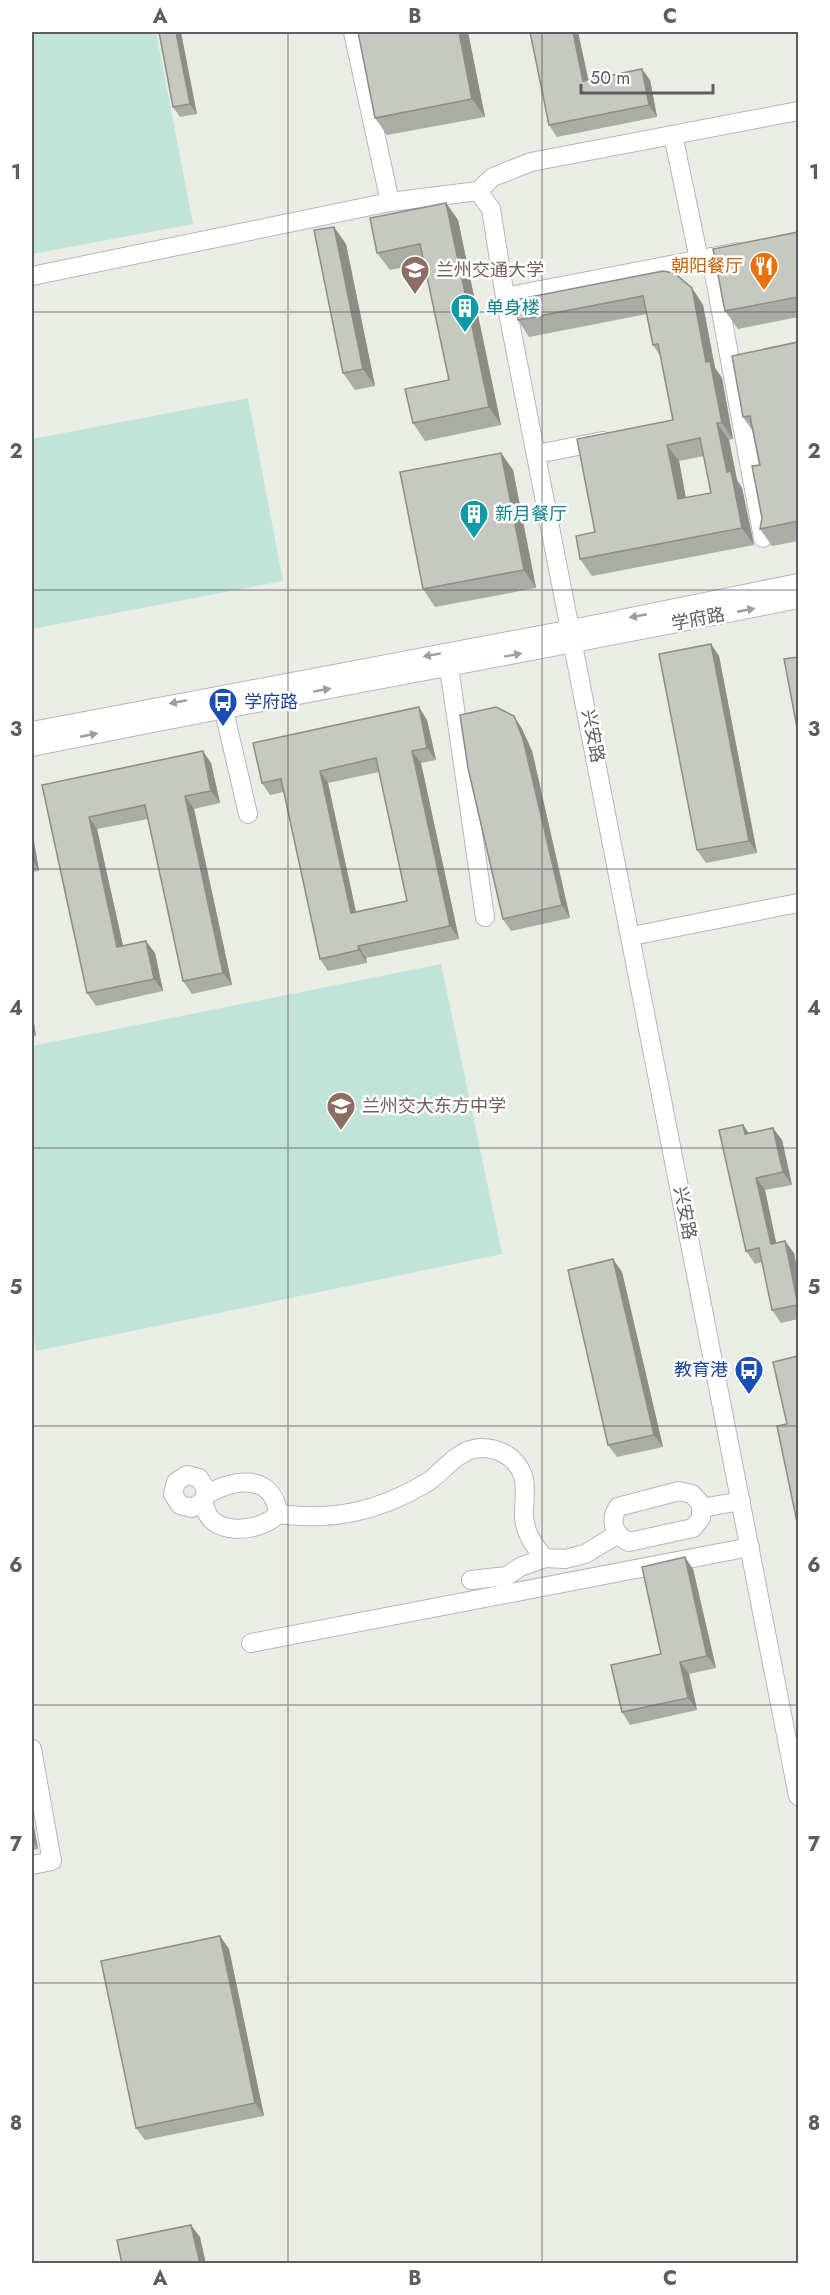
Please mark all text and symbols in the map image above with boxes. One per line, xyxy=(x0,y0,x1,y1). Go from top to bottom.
text: A xyxy=(152,2,168,31)
text: B xyxy=(408,2,422,31)
text: C xyxy=(663,2,677,31)
scale bar xyxy=(581,57,713,95)
text: 50 m xyxy=(590,65,630,91)
text: 1 xyxy=(11,158,21,187)
text: 1 xyxy=(809,158,819,187)
restaurant icon: 朝阳餐厅 xyxy=(748,250,780,292)
place label: 朝阳餐厅 xyxy=(671,253,743,279)
school or university icon: 兰州交通大学 xyxy=(399,254,431,296)
place label: 兰州交通大学 xyxy=(436,257,544,283)
building icon: 单身楼 xyxy=(449,292,481,334)
place label: 单身楼 xyxy=(486,295,540,321)
text: 2 xyxy=(9,437,23,466)
text: 2 xyxy=(807,437,821,466)
building icon: 新月餐厅 xyxy=(458,498,490,540)
place label: 新月餐厅 xyxy=(495,501,567,527)
street label: 学府路 xyxy=(669,601,727,637)
one-way arrow xyxy=(737,604,755,614)
one-way arrow xyxy=(629,612,648,621)
one-way arrow xyxy=(422,651,441,660)
one-way arrow xyxy=(504,651,523,660)
one-way arrow xyxy=(312,685,331,694)
bus stop icon: 学府路 xyxy=(207,686,239,728)
place label: 学府路 xyxy=(244,689,298,715)
one-way arrow xyxy=(169,698,188,707)
street label: 兴安路 xyxy=(575,707,611,765)
text: 3 xyxy=(10,715,22,744)
text: 3 xyxy=(808,715,820,744)
one-way arrow xyxy=(80,730,99,739)
text: 4 xyxy=(9,994,23,1023)
text: 4 xyxy=(807,994,821,1023)
school or university icon: 兰州交大东方中学 xyxy=(325,1090,357,1132)
place label: 兰州交大东方中学 xyxy=(362,1093,506,1119)
street label: 兴安路 xyxy=(667,1184,703,1242)
text: 5 xyxy=(10,1273,23,1302)
text: 5 xyxy=(808,1273,821,1302)
bus stop icon: 教育港 xyxy=(733,1354,765,1396)
place label: 教育港 xyxy=(674,1357,728,1383)
text: 6 xyxy=(9,1551,23,1580)
text: 6 xyxy=(807,1551,821,1580)
text: 7 xyxy=(10,1830,23,1859)
text: 7 xyxy=(808,1830,821,1859)
text: 8 xyxy=(10,2109,22,2138)
text: 8 xyxy=(808,2109,820,2138)
text: A xyxy=(152,2264,168,2293)
text: B xyxy=(408,2264,422,2293)
text: C xyxy=(663,2264,677,2293)

